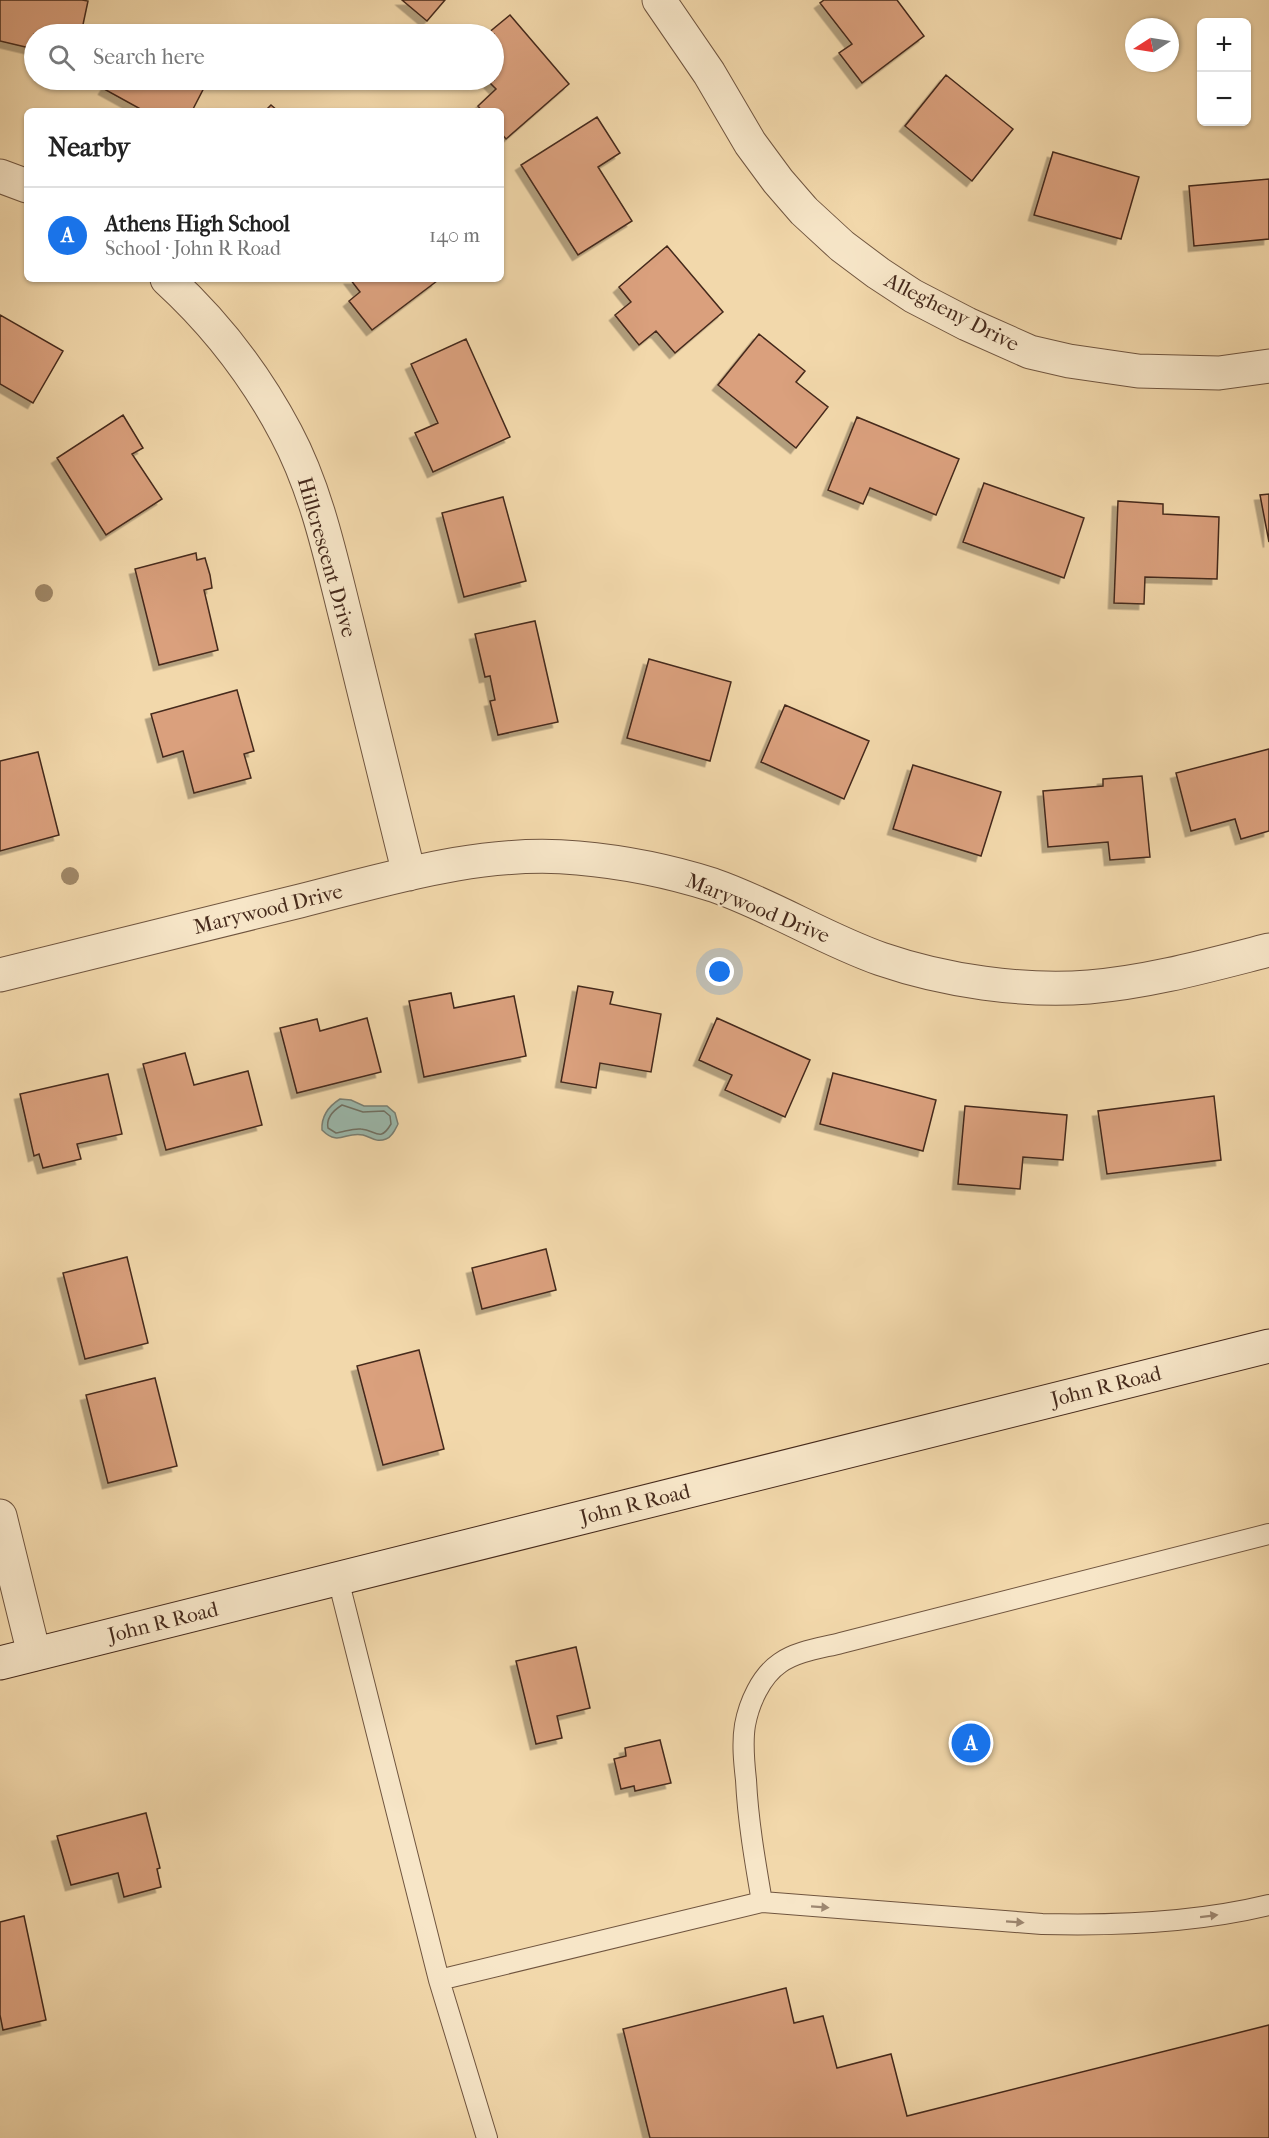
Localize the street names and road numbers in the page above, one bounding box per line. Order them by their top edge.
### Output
street label: Allegheny Drive [880,267,1023,356]
street label: Hillcrescent Drive [293,474,361,640]
street label: Marywood Drive [683,868,833,948]
street label: Marywood Drive [191,879,345,939]
street label: John R Road [1046,1361,1164,1412]
street label: John R Road [575,1479,693,1530]
street label: John R Road [103,1597,221,1648]

